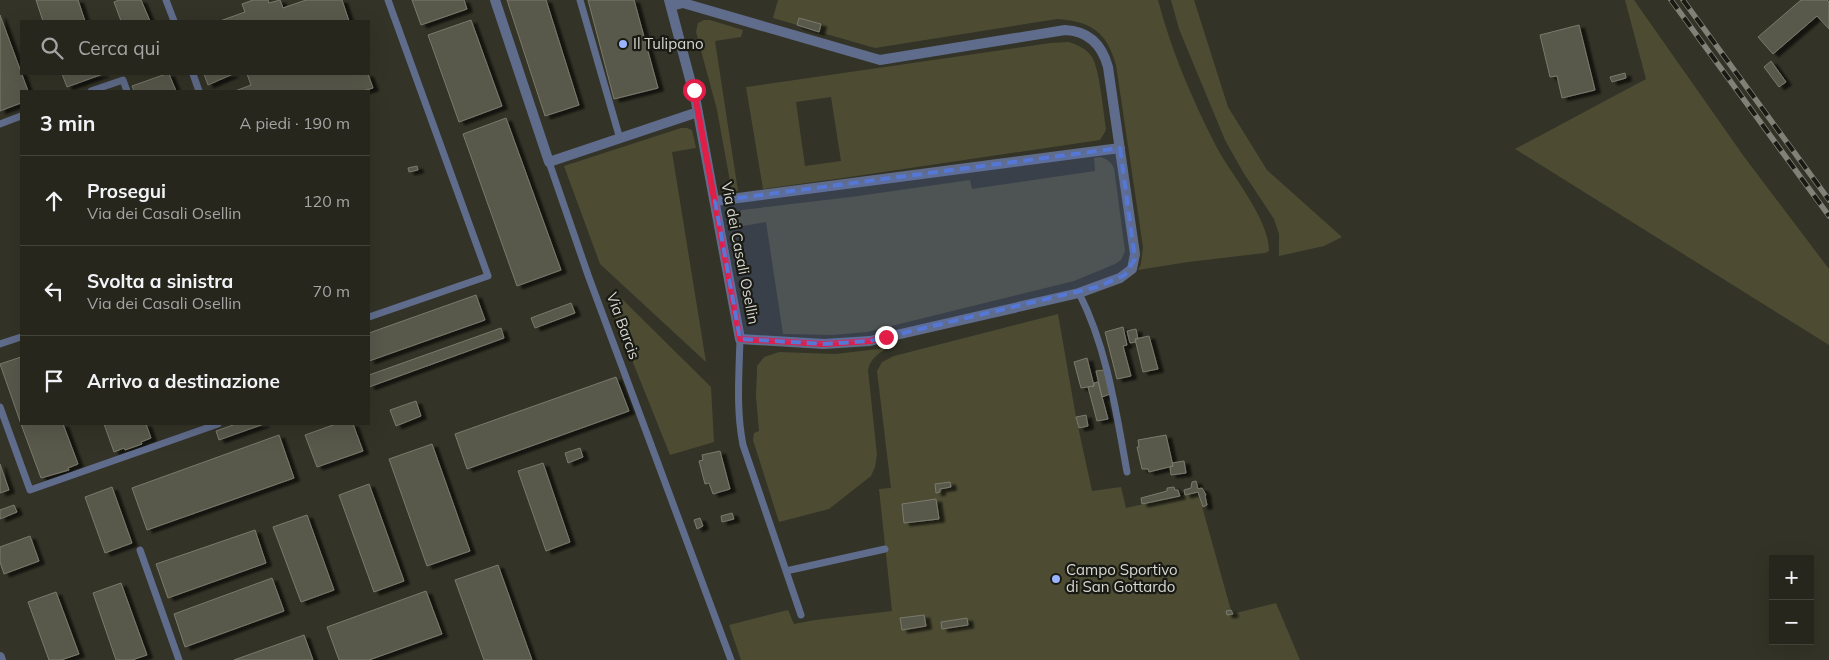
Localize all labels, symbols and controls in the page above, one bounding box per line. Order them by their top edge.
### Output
search box [20,20,370,75]
icon: search [38,34,66,62]
place label: Il Tulipano [633,34,704,53]
text: Cerca qui [78,36,160,60]
marker: Il Tulipano [617,38,629,50]
route start [683,79,706,102]
text: 3 min [40,110,95,136]
text: A piedi · 190 m [239,113,350,133]
text: Prosegui [87,179,166,203]
street label: Via dei Casali Osellin [717,180,764,326]
icon: ahead [40,187,68,215]
text: 120 m [303,191,350,211]
text: Via dei Casali Osellin [87,203,241,223]
text: Svolta a sinistra [87,269,233,293]
icon: left [40,277,68,305]
text: 70 m [313,281,350,301]
street label: Via Barcis [603,290,644,362]
text: Via dei Casali Osellin [87,293,241,313]
route end [875,326,898,349]
icon: arrive [40,367,68,395]
text: Arrivo a destinazione [87,369,280,393]
map controls [1769,555,1814,645]
button: + [1769,555,1814,600]
place label: Campo Sportivo di San Gottardo [1066,560,1178,596]
marker: Campo Sportivo di San Gottardo [1050,573,1062,585]
button: − [1769,600,1814,645]

